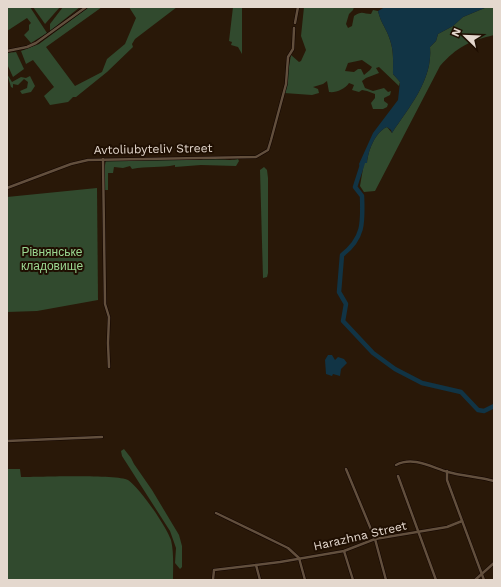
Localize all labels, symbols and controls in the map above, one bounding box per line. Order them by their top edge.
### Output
north arrow [445,16,485,56]
text: N [449,26,464,39]
street label: Avtoliubyteliv Street [94,141,212,157]
park label: Рівнянське кладовище [21,245,83,273]
street label: Harazhna Street [312,518,408,554]

